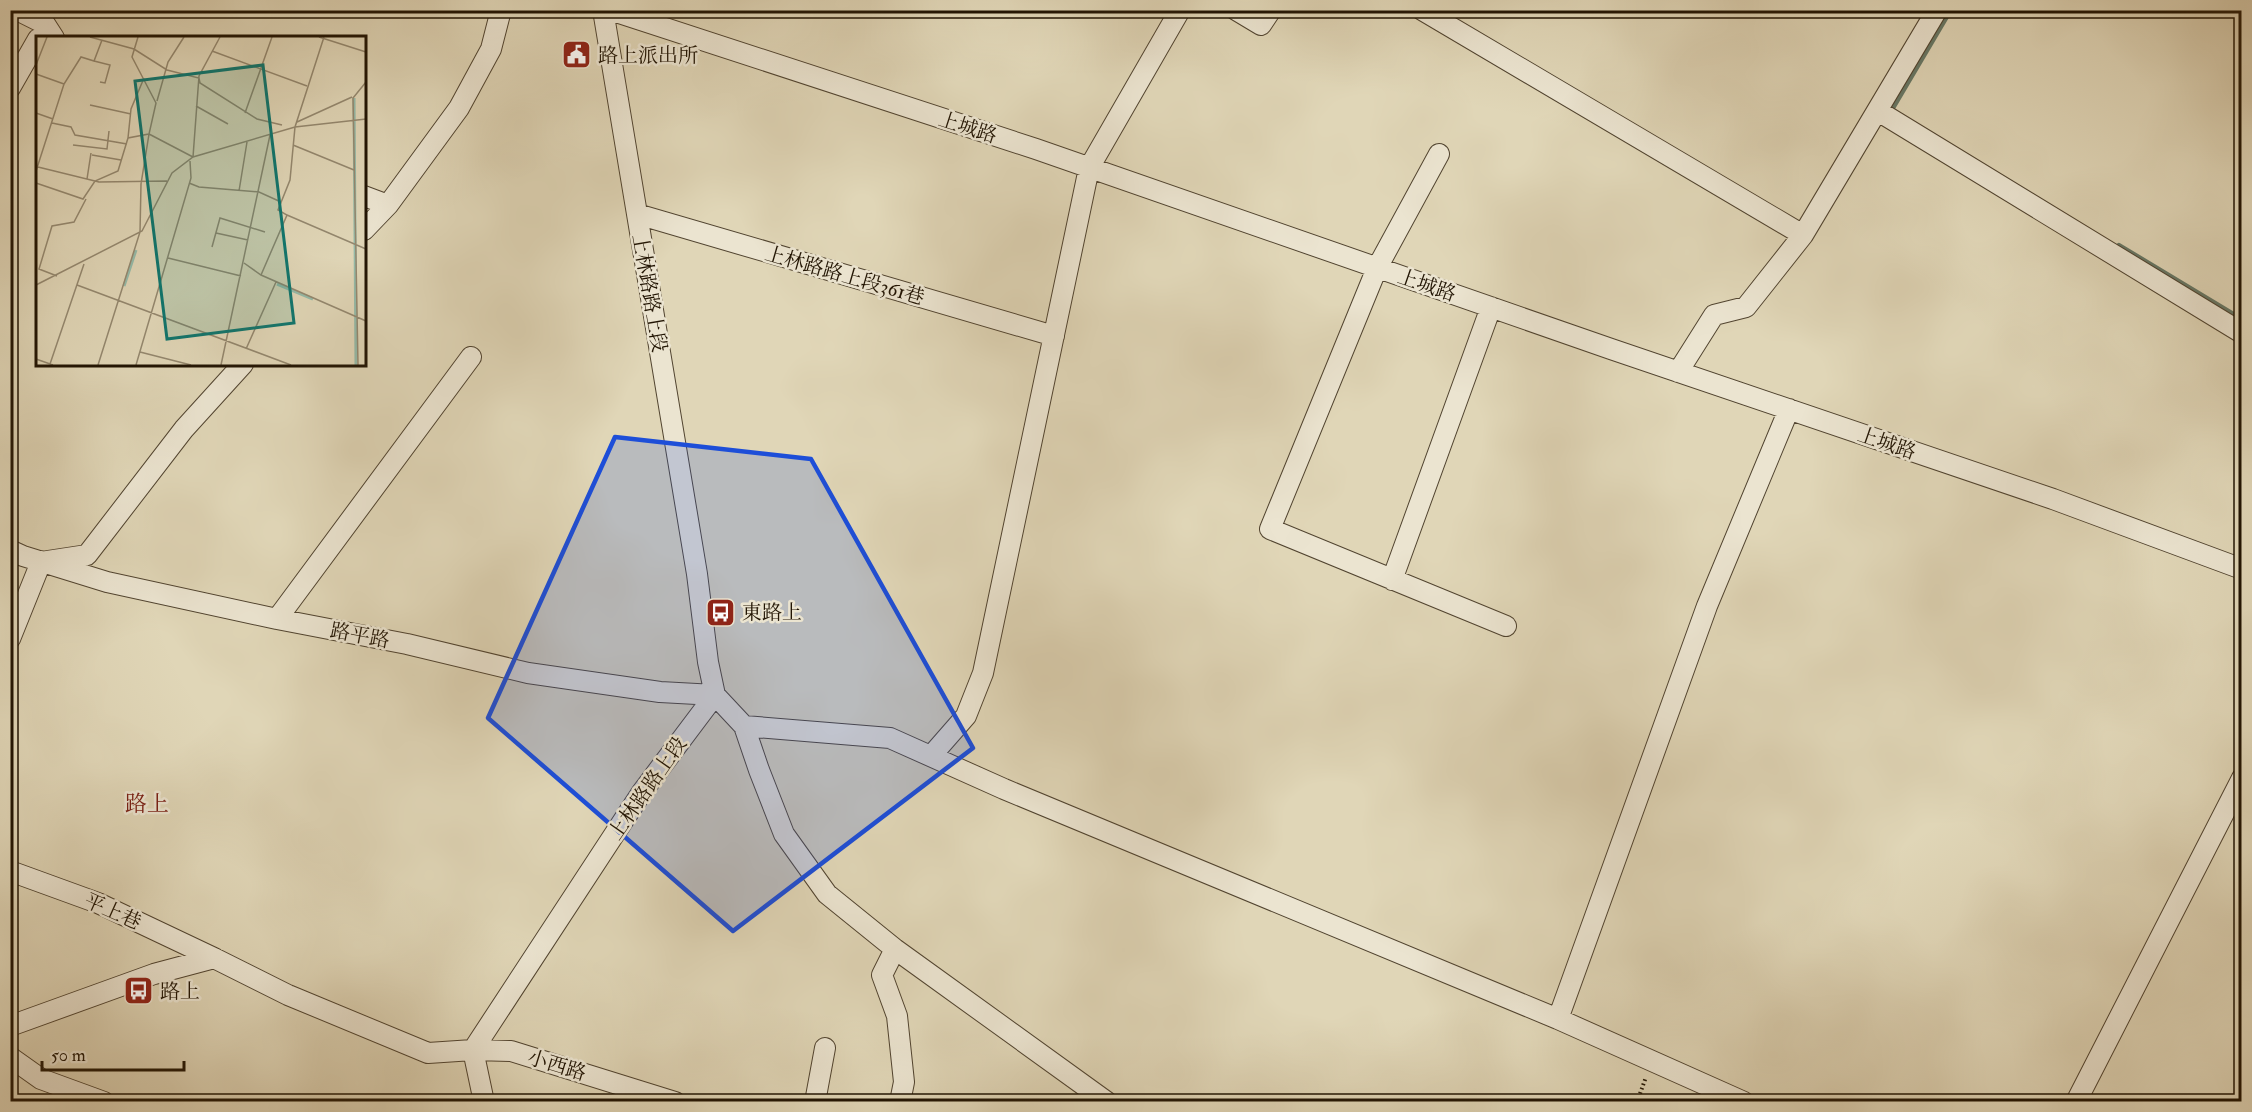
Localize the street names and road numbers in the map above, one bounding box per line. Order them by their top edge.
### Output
street label: 上城路 [935,106,1000,149]
street label: 上林路路上段 [627,232,672,354]
street label: 上林路路上段361巷 [762,241,928,310]
street label: 上城路 [1394,264,1459,307]
street label: 上城路 [1854,422,1919,465]
street label: 路平路 [328,617,392,653]
street label: 上林路路上段 [603,732,692,845]
street label: 平上巷 [80,888,145,935]
street label: 小西路 [525,1045,589,1086]

